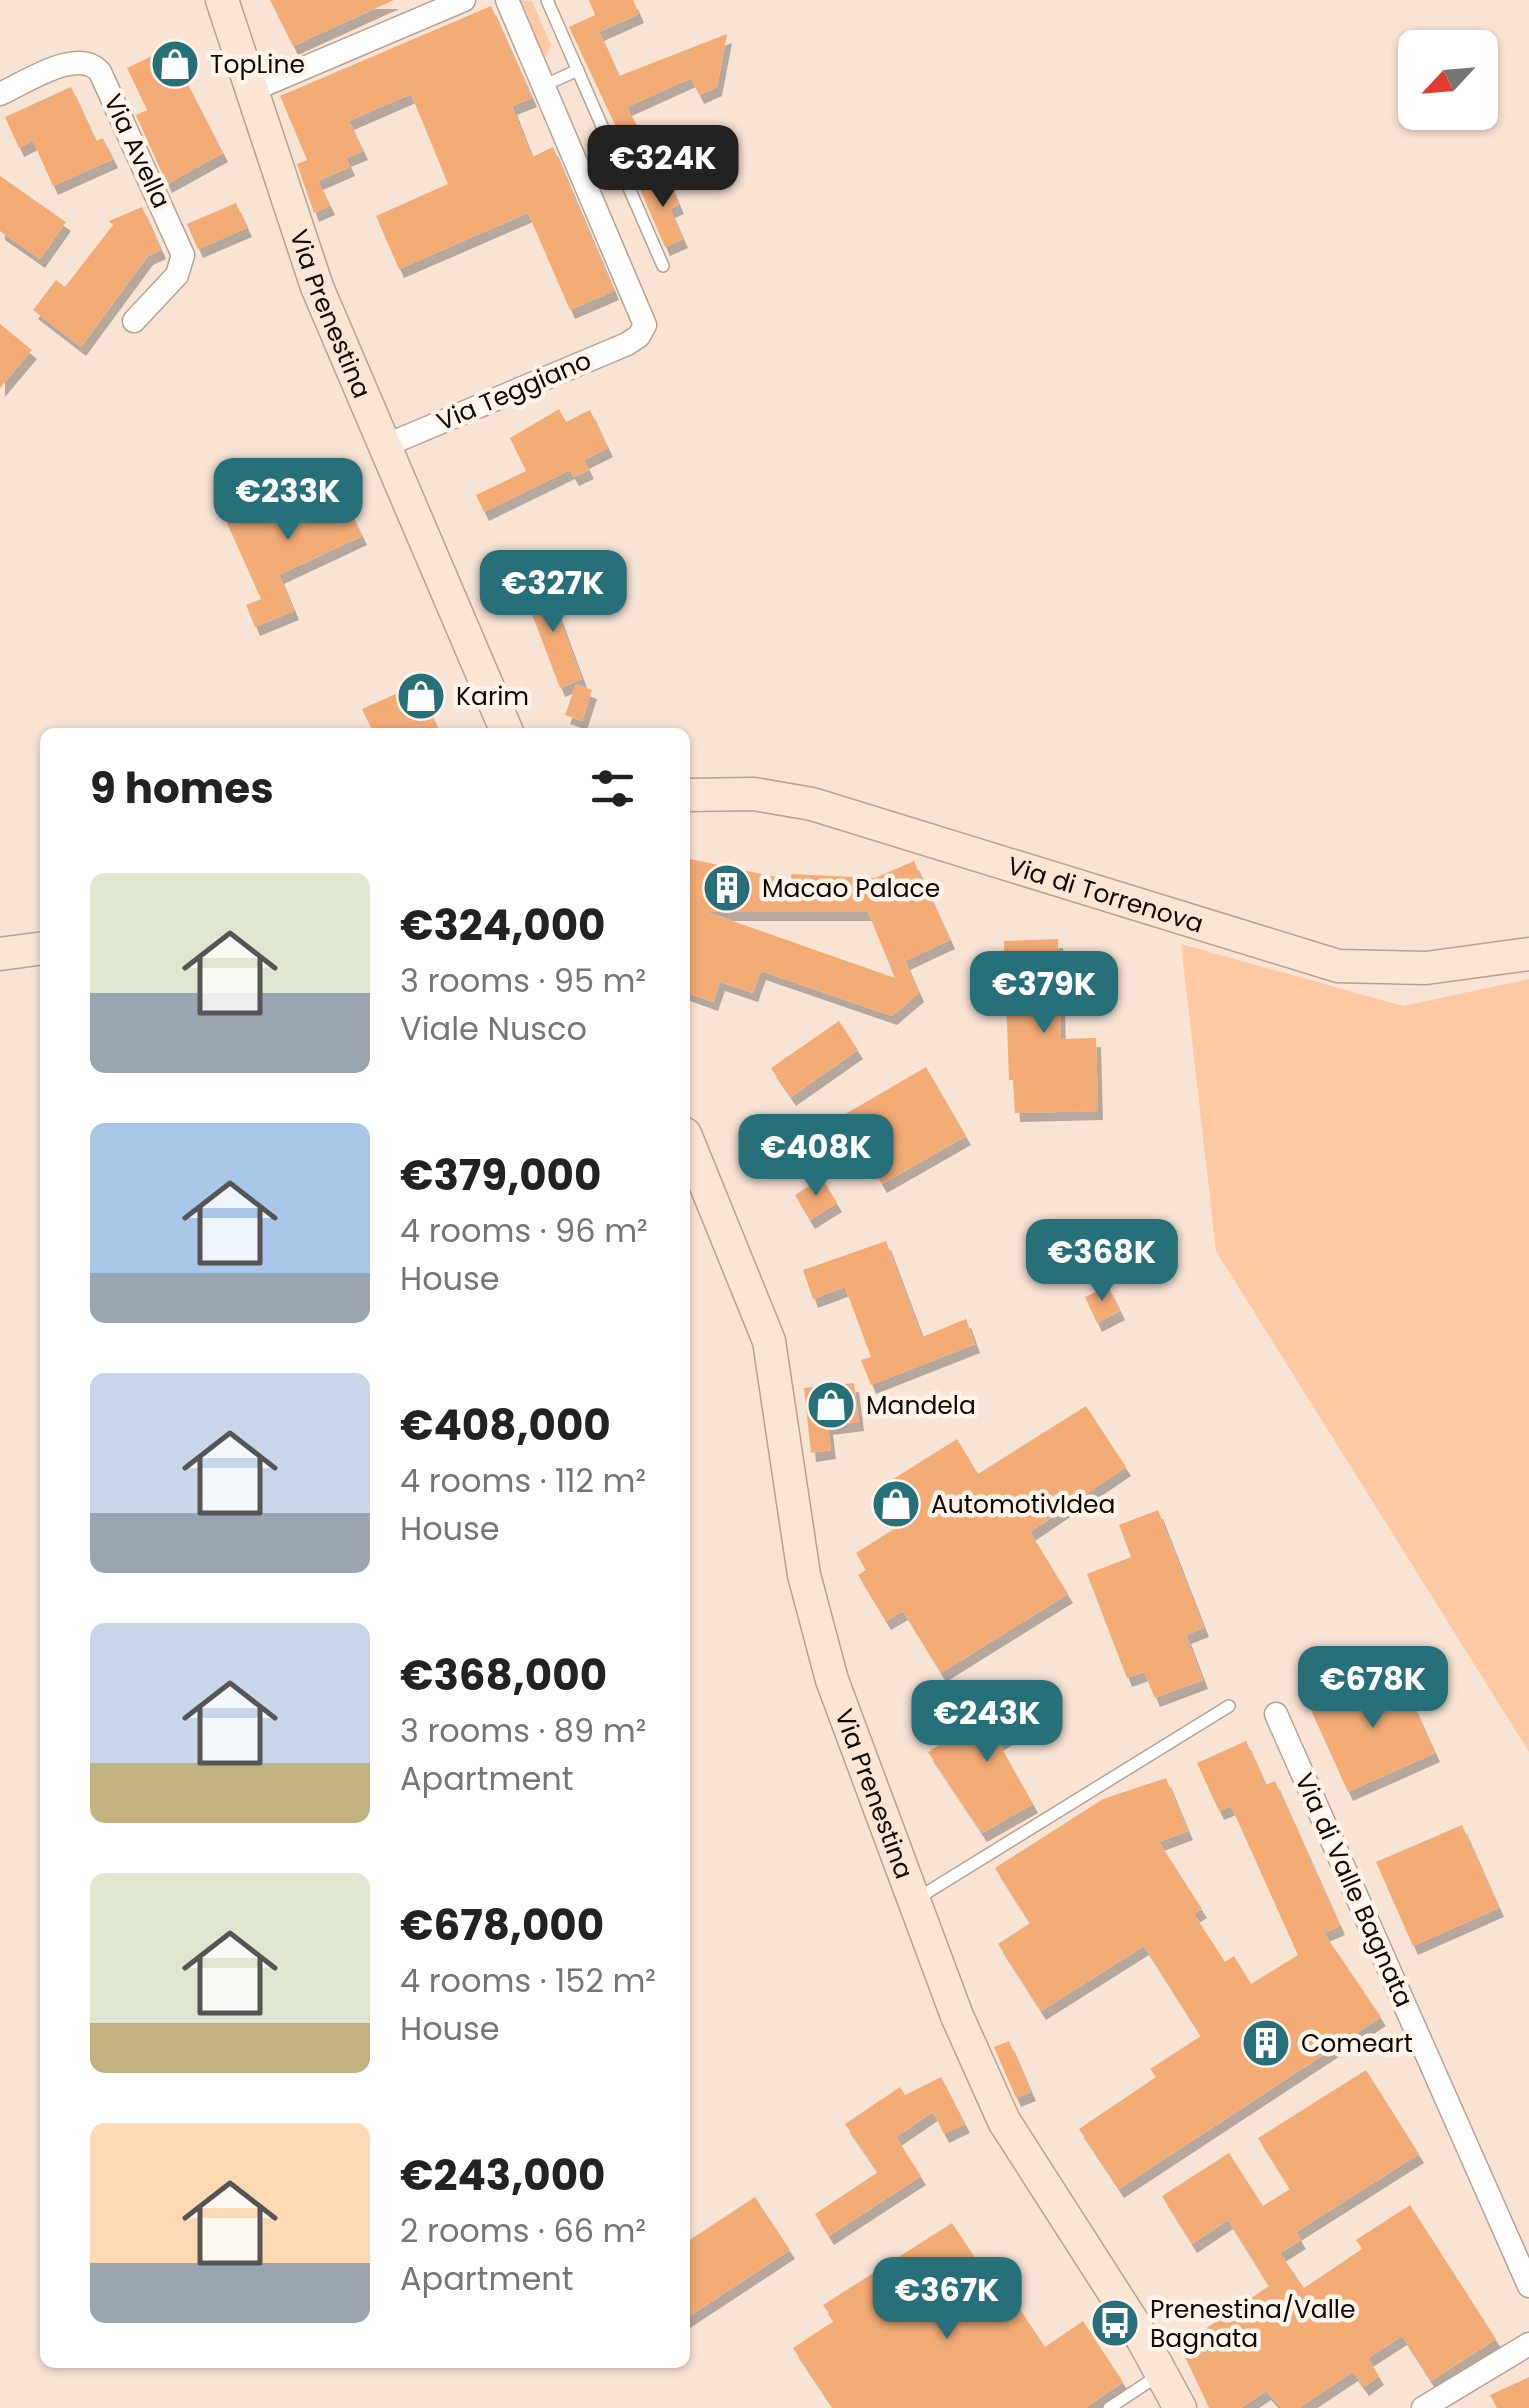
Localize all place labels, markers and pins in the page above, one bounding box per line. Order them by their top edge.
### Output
shop icon: TopLine [149,38,201,90]
place label: TopLine [210,47,305,82]
pin: €324K [593,125,733,210]
pin: €233K [218,458,358,543]
pin: €327K [483,550,623,635]
shop icon: Karim [395,670,447,722]
place label: Karim [456,679,529,714]
building icon: Macao Palace [701,862,753,914]
place label: Macao Palace [762,871,940,906]
pin: €379K [974,951,1114,1036]
pin: €408K [746,1114,886,1199]
pin: €368K [1032,1219,1172,1304]
shop icon: Mandela [805,1379,857,1431]
place label: Mandela [866,1388,976,1423]
shop icon: AutomotivIdea [870,1478,922,1530]
place label: AutomotivIdea [931,1487,1115,1522]
pin: €678K [1303,1646,1443,1731]
pin: €243K [917,1680,1057,1765]
building icon: Comeart [1240,2017,1292,2069]
place label: Comeart [1301,2026,1413,2061]
pin: €367K [877,2257,1017,2342]
place label: Prenestina/Valle Bagnata [1150,2292,1356,2356]
bus stop icon: Prenestina/Valle Bagnata [1089,2297,1141,2349]

